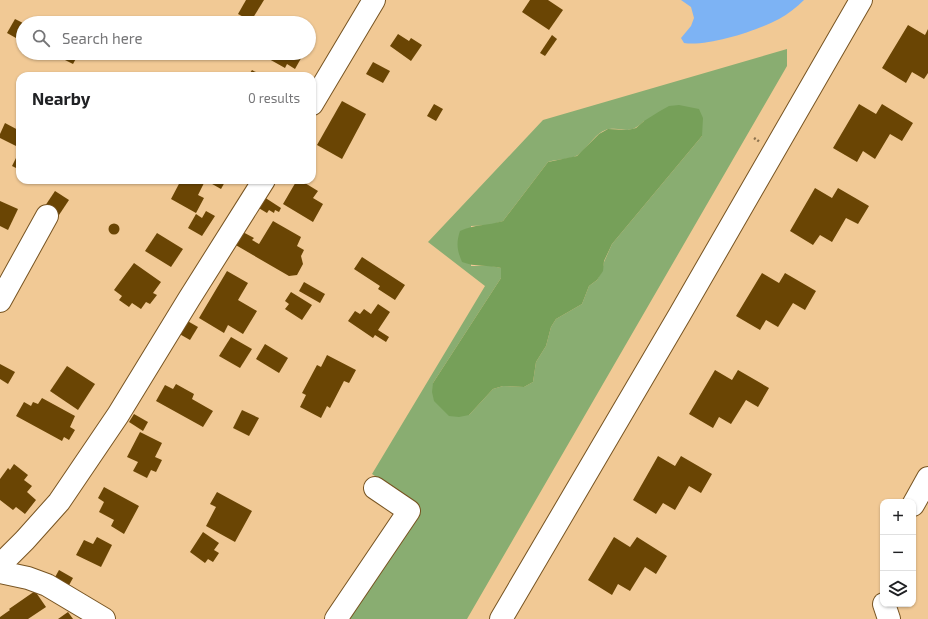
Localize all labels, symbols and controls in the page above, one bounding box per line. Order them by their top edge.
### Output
search box [16,16,316,60]
icon: search [30,27,52,49]
text: Search here [62,29,143,47]
text: Nearby [32,88,90,108]
text: 0 results [248,90,300,106]
map controls [880,499,916,607]
button: + [880,499,916,535]
button: − [880,535,916,571]
button: layers [880,571,916,607]

